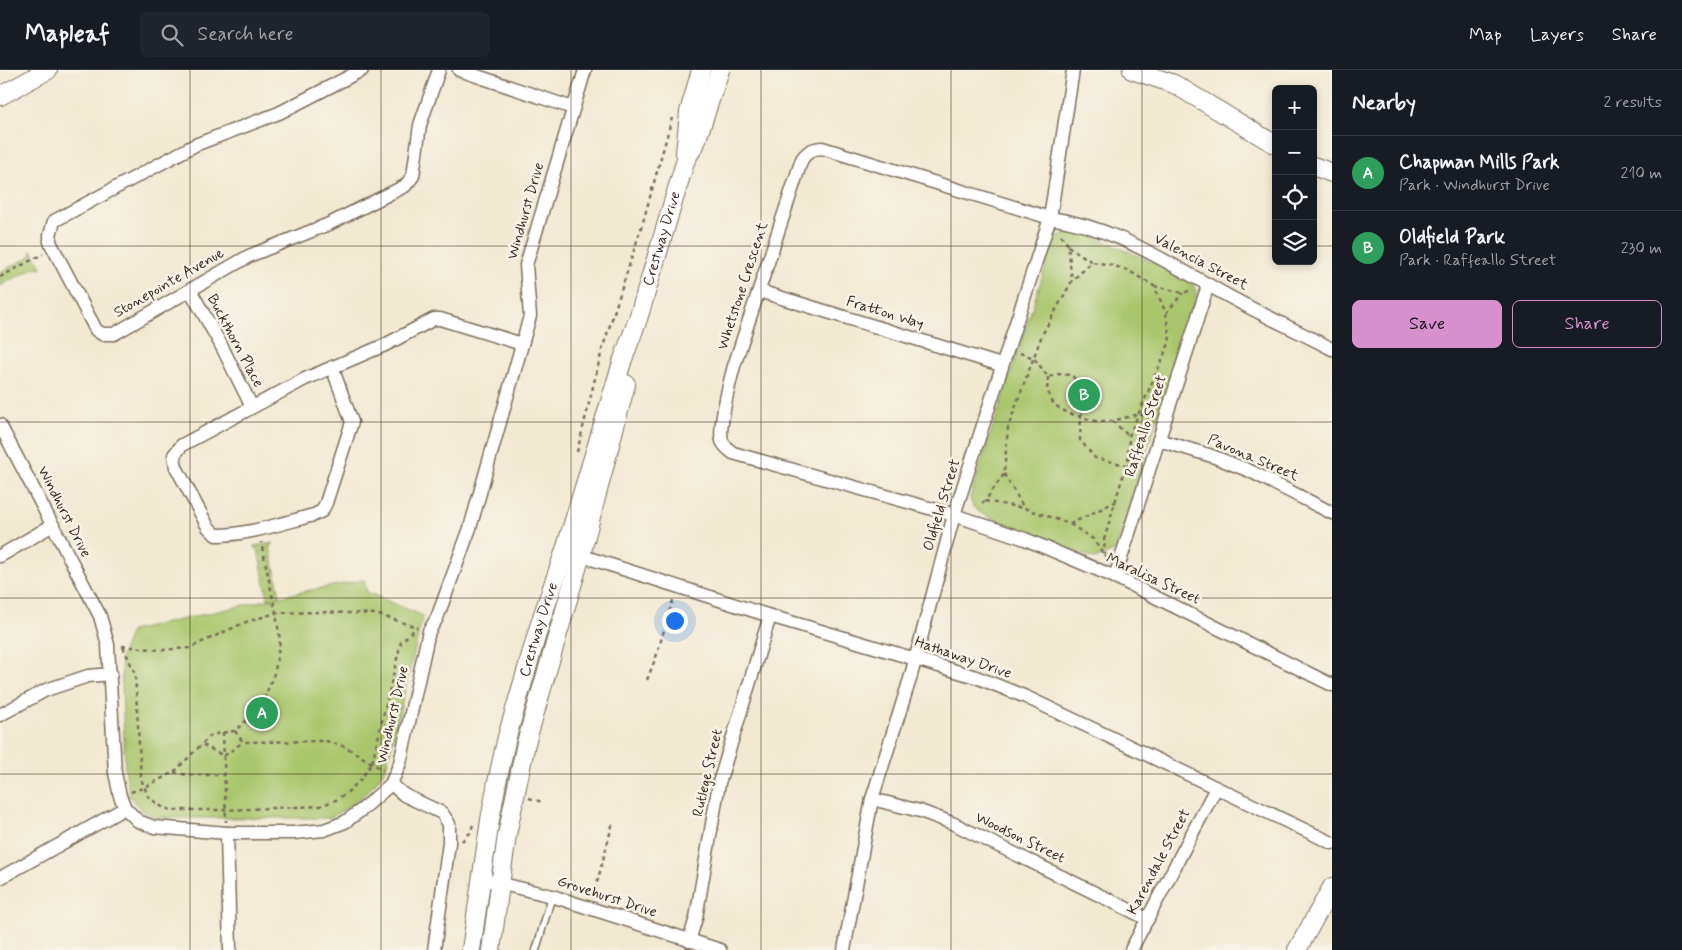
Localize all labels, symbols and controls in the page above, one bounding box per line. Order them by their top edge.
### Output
search box [140,12,490,57]
text: Mapleaf [25,19,110,50]
icon: search [158,21,186,49]
text: Search here [198,22,293,47]
text: Map [1469,23,1502,47]
text: Layers [1530,23,1584,47]
text: Share [1612,23,1657,47]
map controls [1272,85,1317,265]
button: + [1272,85,1317,130]
text: Nearby [1352,89,1416,117]
text: 2 results [1604,92,1662,113]
button: − [1272,130,1317,175]
text: Chapman Mills Park [1399,150,1559,175]
street label: Windhurst Drive [503,160,549,262]
text: A [1363,163,1373,184]
text: 210 m [1621,163,1662,184]
button: locate [1272,175,1317,220]
text: Park · Windhurst Drive [1399,175,1550,196]
street label: Crestway Drive [638,189,686,289]
street label: Whetstone Crescent [713,219,773,352]
button: layers [1272,220,1317,265]
text: Oldfield Park [1399,225,1505,250]
street label: Valencia Street [1150,229,1252,295]
text: B [1363,238,1373,259]
text: 230 m [1621,238,1662,259]
street label: Stonepointe Avenue [110,243,228,323]
text: Park · Raffeallo Street [1399,250,1556,271]
street label: Buckthorn Place [202,291,268,391]
street label: Fratton Way [844,292,926,334]
button: Save [1352,300,1502,348]
button: Share [1512,300,1662,348]
street label: Raffeallo Street [1120,372,1172,480]
pin: B [1068,376,1100,414]
street label: Pavona Street [1204,430,1302,486]
street label: Oldfield Street [919,457,965,553]
street label: Windhurst Drive [32,463,96,561]
street label: Maralisa Street [1103,548,1204,610]
street label: Crestway Drive [515,580,563,679]
your location [662,608,688,634]
street label: Hathaway Drive [912,632,1014,684]
street label: Windhurst Drive [372,664,414,766]
pin: A [246,694,278,732]
street label: Rutlege Street [688,727,728,819]
street label: Karendale Street [1123,805,1195,919]
street label: Woodson Street [972,808,1068,868]
street label: Grovehurst Drive [555,871,660,923]

